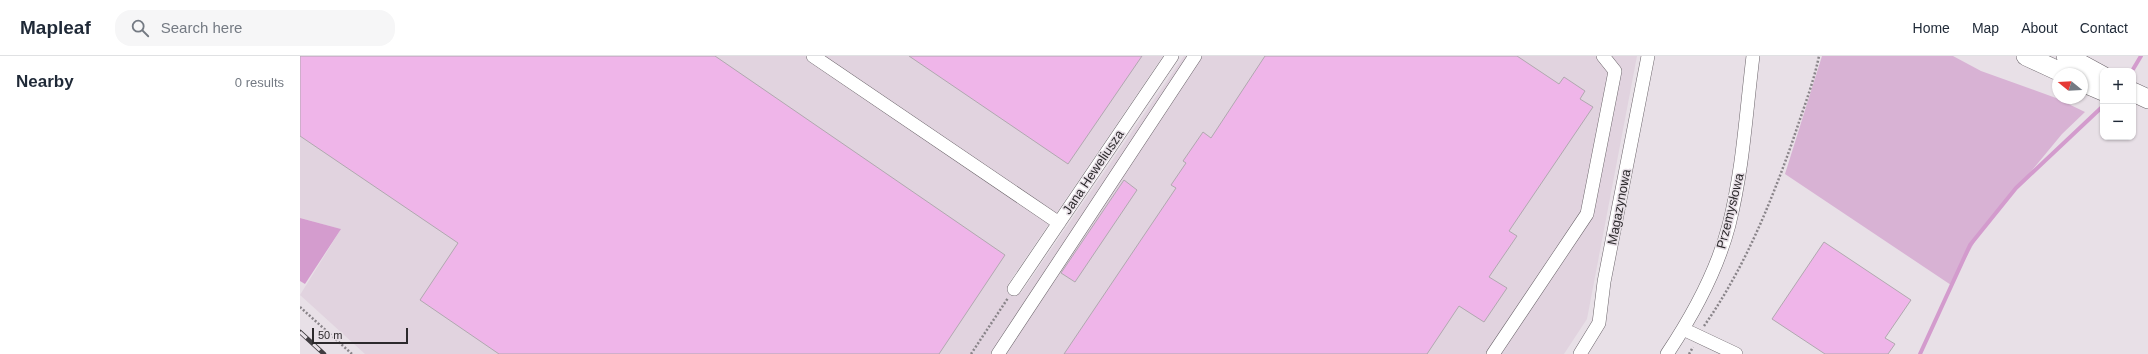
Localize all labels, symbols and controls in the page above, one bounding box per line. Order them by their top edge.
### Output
search box [115,10,395,46]
text: Mapleaf [20,17,91,38]
icon: search [129,17,151,39]
text: Search here [161,19,242,36]
text: Home [1913,20,1950,36]
text: Map [1972,20,1999,36]
text: About [2021,20,2058,36]
text: Contact [2080,20,2128,36]
north arrow [2052,68,2088,104]
map controls [2100,68,2136,140]
button: + [2100,68,2136,104]
text: Nearby [16,72,74,91]
text: 0 results [235,75,284,90]
button: − [2100,104,2136,140]
street label: Jana Heweliusza [1059,126,1127,217]
street label: Magazynowa [1604,167,1634,246]
street label: Przemysłowa [1713,171,1747,250]
scale bar [312,326,408,345]
text: 50 m [318,329,342,341]

